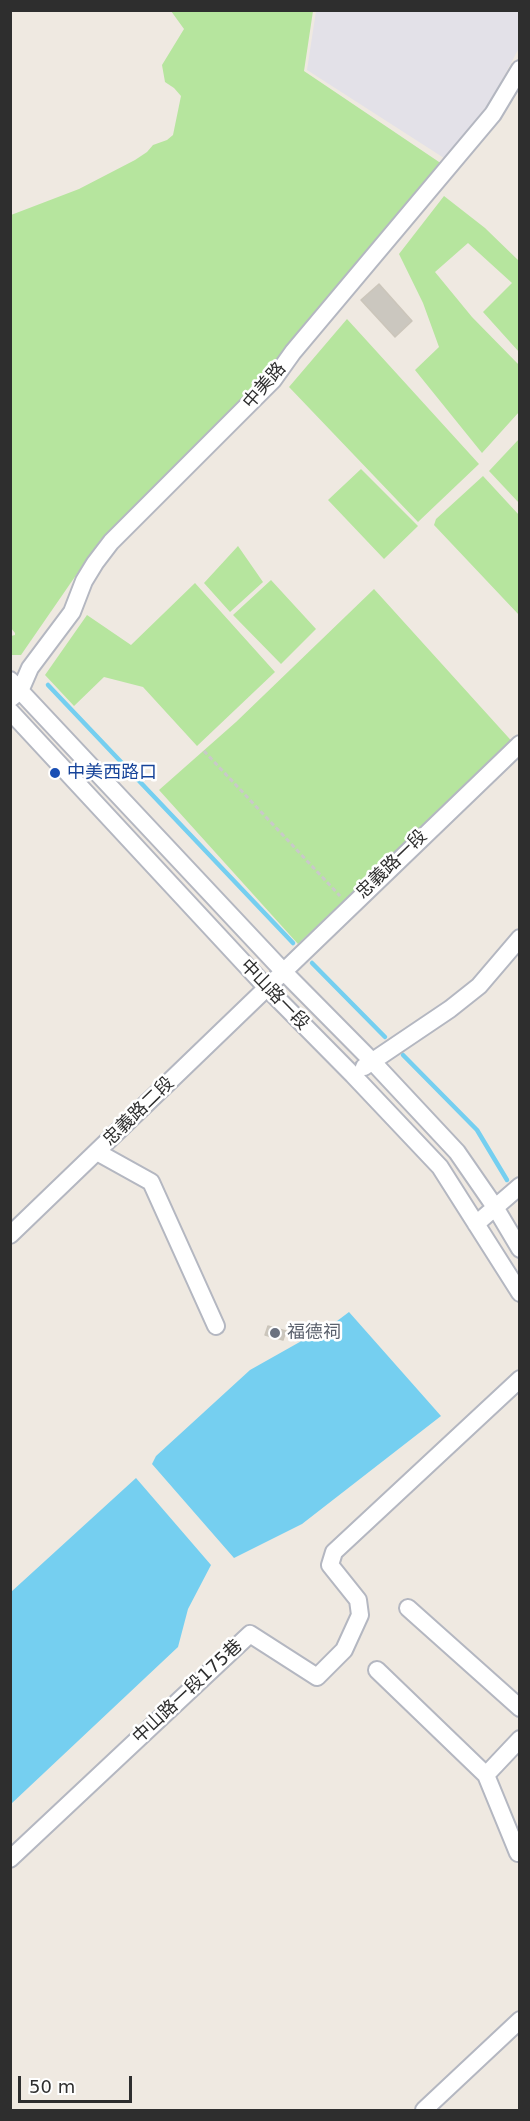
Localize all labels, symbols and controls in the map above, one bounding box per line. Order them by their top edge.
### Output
street label: 中美路 [239,359,291,413]
place label: 中美西路口 [67,762,157,784]
marker: 中美西路口 [48,766,62,780]
street label: 忠義路一段 [352,826,432,904]
street label: 中山路一段 [235,955,313,1035]
street label: 忠義路二段 [99,1073,179,1151]
place label: 福德祠 [287,1322,341,1344]
marker: 福德祠 [268,1326,282,1340]
street label: 中山路一段175巷 [129,1636,247,1748]
scale bar [21,2064,135,2102]
text: 50 m [29,2076,75,2097]

